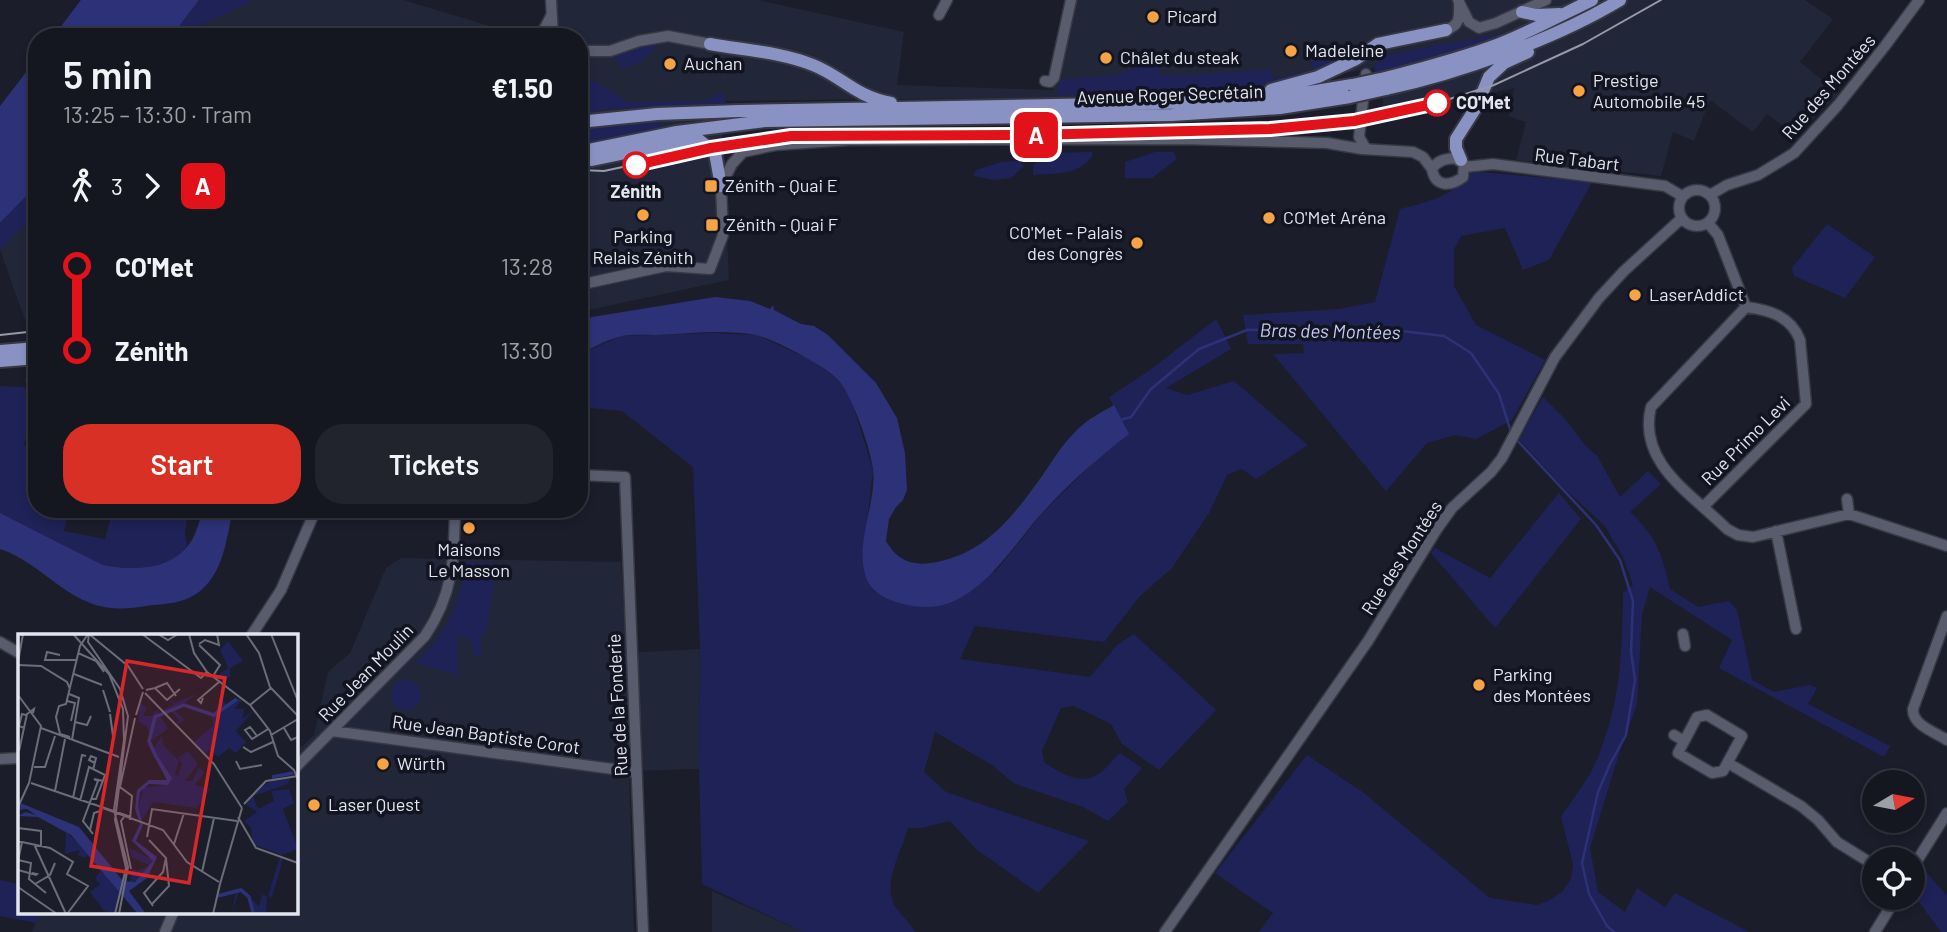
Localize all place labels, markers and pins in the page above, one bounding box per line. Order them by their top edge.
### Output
place label: Picard [1167,5,1217,27]
marker: Picard [1145,9,1161,25]
place label: Madeleine [1305,39,1384,61]
marker: Madeleine [1283,43,1299,59]
place label: Châlet du steak [1120,46,1239,68]
marker: Châlet du steak [1098,50,1114,66]
place label: Auchan [684,52,743,74]
marker: Auchan [662,56,678,72]
place label: Prestige Automobile 45 [1593,69,1705,112]
marker: Prestige Automobile 45 [1571,83,1587,99]
marker: CO'Met [1424,90,1450,116]
place label: CO'Met [1456,91,1511,113]
marker: Zénith [623,152,649,178]
place label: Zénith - Quai E [725,174,838,196]
marker: Zénith - Quai E [703,178,719,194]
place label: Zénith [611,180,661,202]
place label: CO'Met Aréna [1283,206,1386,228]
marker: Parking Relais Zénith [635,207,651,223]
marker: CO'Met Aréna [1261,210,1277,226]
place label: Zénith - Quai F [726,213,838,235]
marker: Zénith - Quai F [704,217,720,233]
place label: CO'Met - Palais des Congrès [1009,221,1123,264]
place label: Parking Relais Zénith [593,225,693,268]
marker: CO'Met - Palais des Congrès [1129,235,1145,251]
place label: LaserAddict [1649,283,1744,305]
marker: LaserAddict [1627,287,1643,303]
marker: Maisons Le Masson [461,520,477,536]
place label: Maisons Le Masson [428,538,510,581]
place label: Parking des Montées [1493,663,1591,706]
marker: Parking des Montées [1471,677,1487,693]
place label: Würth [397,752,445,774]
marker: Würth [375,756,391,772]
place label: Laser Quest [328,793,420,815]
marker: Laser Quest [306,797,322,813]

